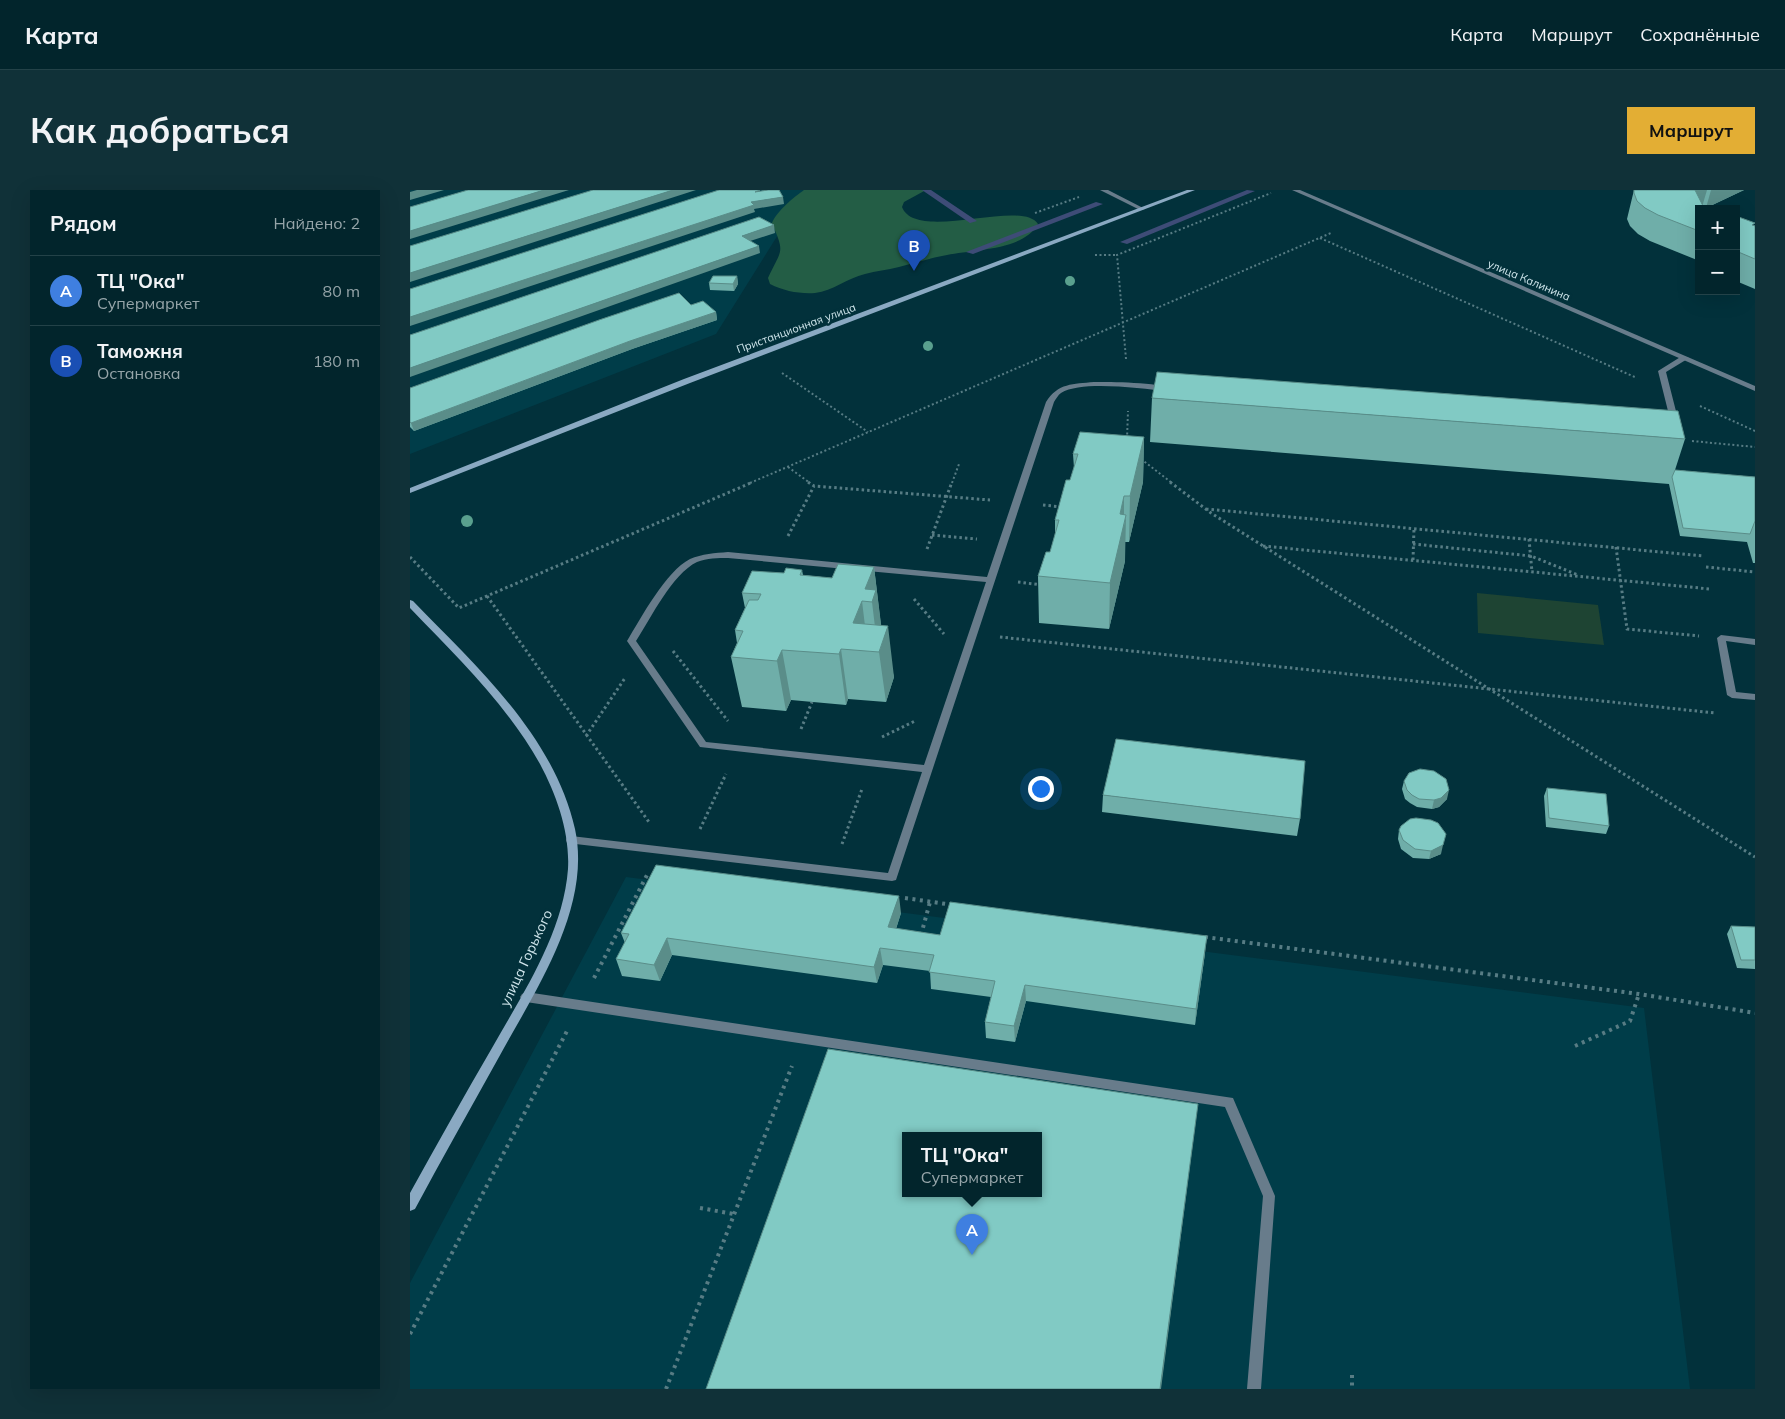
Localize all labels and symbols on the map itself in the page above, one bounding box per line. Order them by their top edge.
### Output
pin: B [898,230,930,271]
street label: улица Калинина [1486,256,1572,304]
street label: Пристанционная улица [734,300,858,356]
your location [1028,776,1054,802]
street label: улица Горького [496,907,556,1009]
pin: A [956,1214,988,1255]

